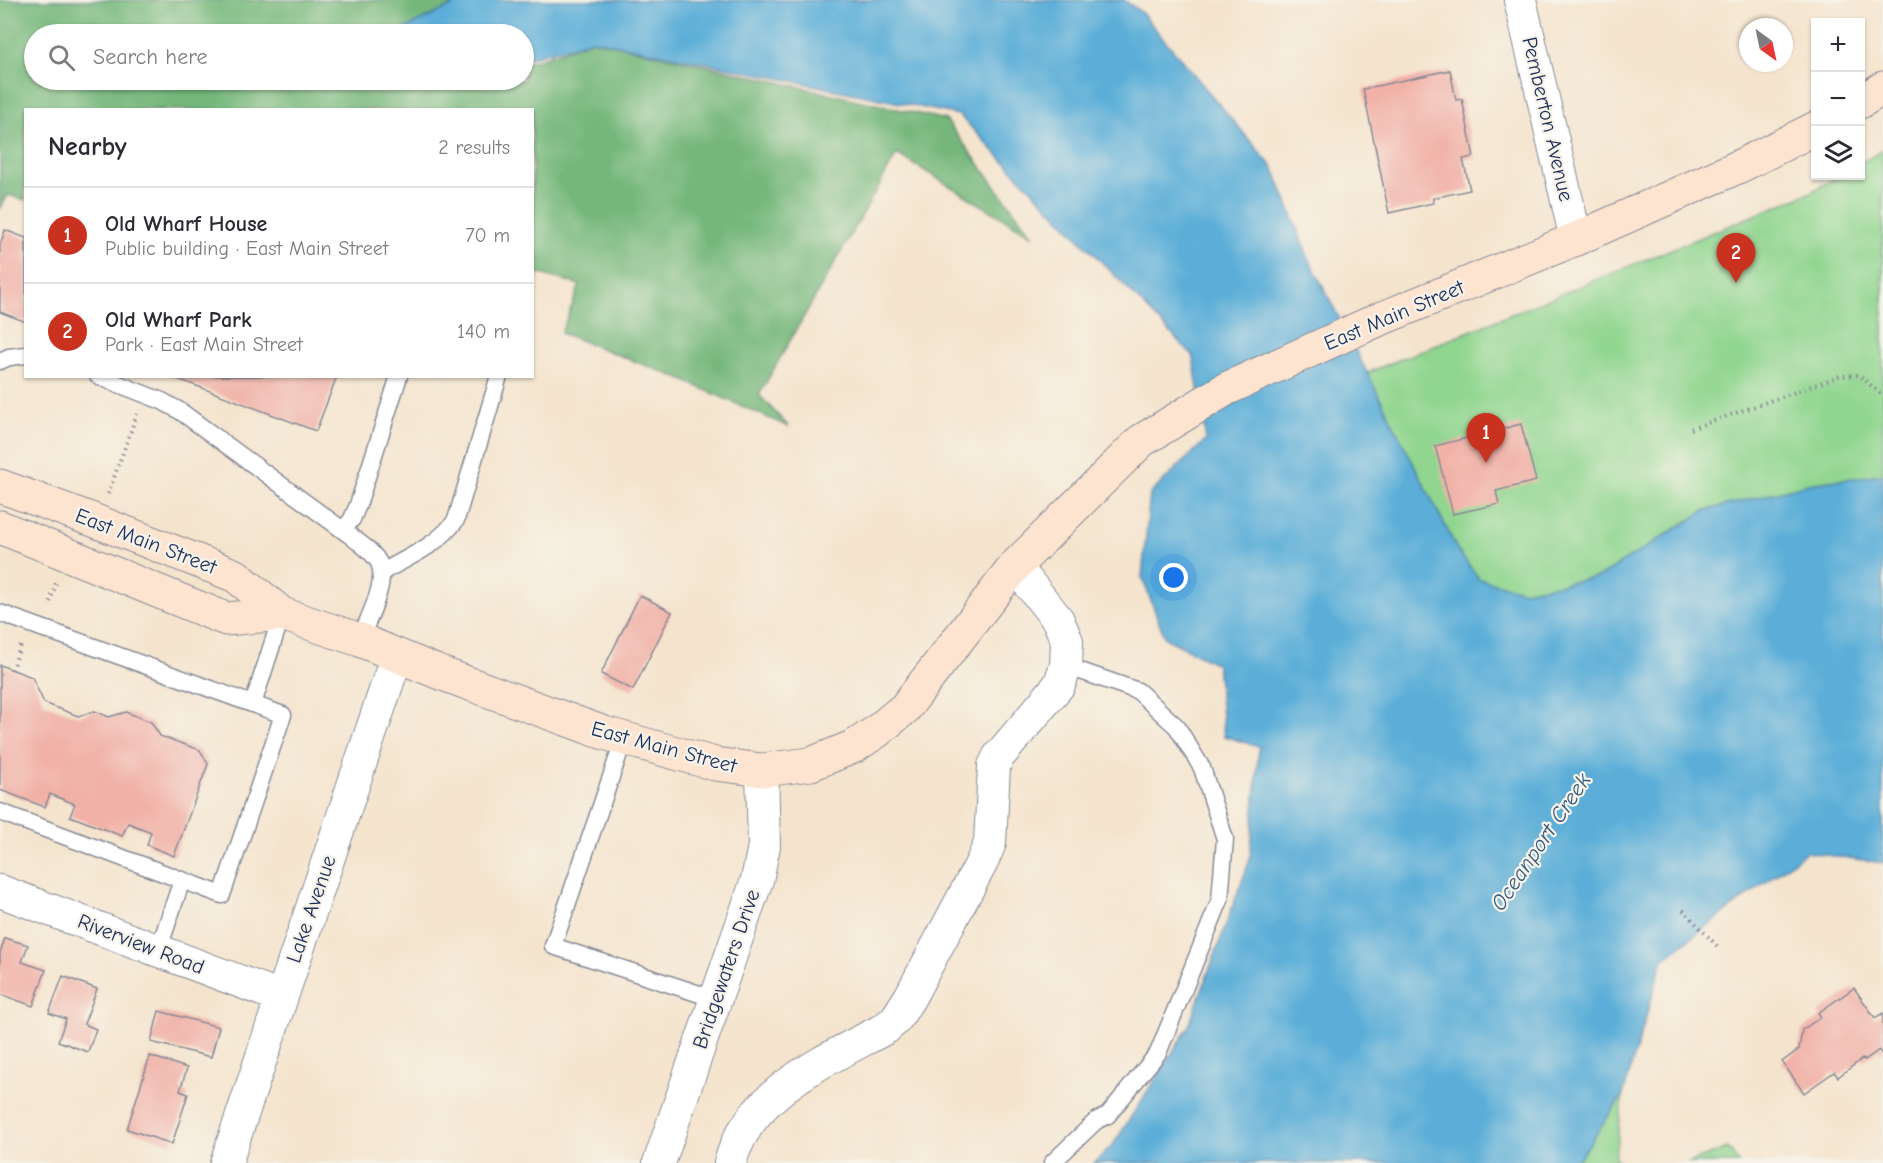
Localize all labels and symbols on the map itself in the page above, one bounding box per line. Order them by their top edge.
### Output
north arrow [1739,18,1793,72]
street label: Pemberton Avenue [1517,34,1579,204]
pin: 2 [1716,234,1756,283]
street label: East Main Street [1320,274,1468,355]
pin: 1 [1466,414,1506,463]
street label: East Main Street [72,503,221,579]
your location [1159,563,1188,592]
street label: East Main Street [589,716,740,778]
water label: Oceanport Creek [1485,768,1597,916]
street label: Lake Avenue [281,852,341,966]
street label: Bridgewaters Drive [687,886,765,1052]
street label: Riverview Road [74,909,208,979]

